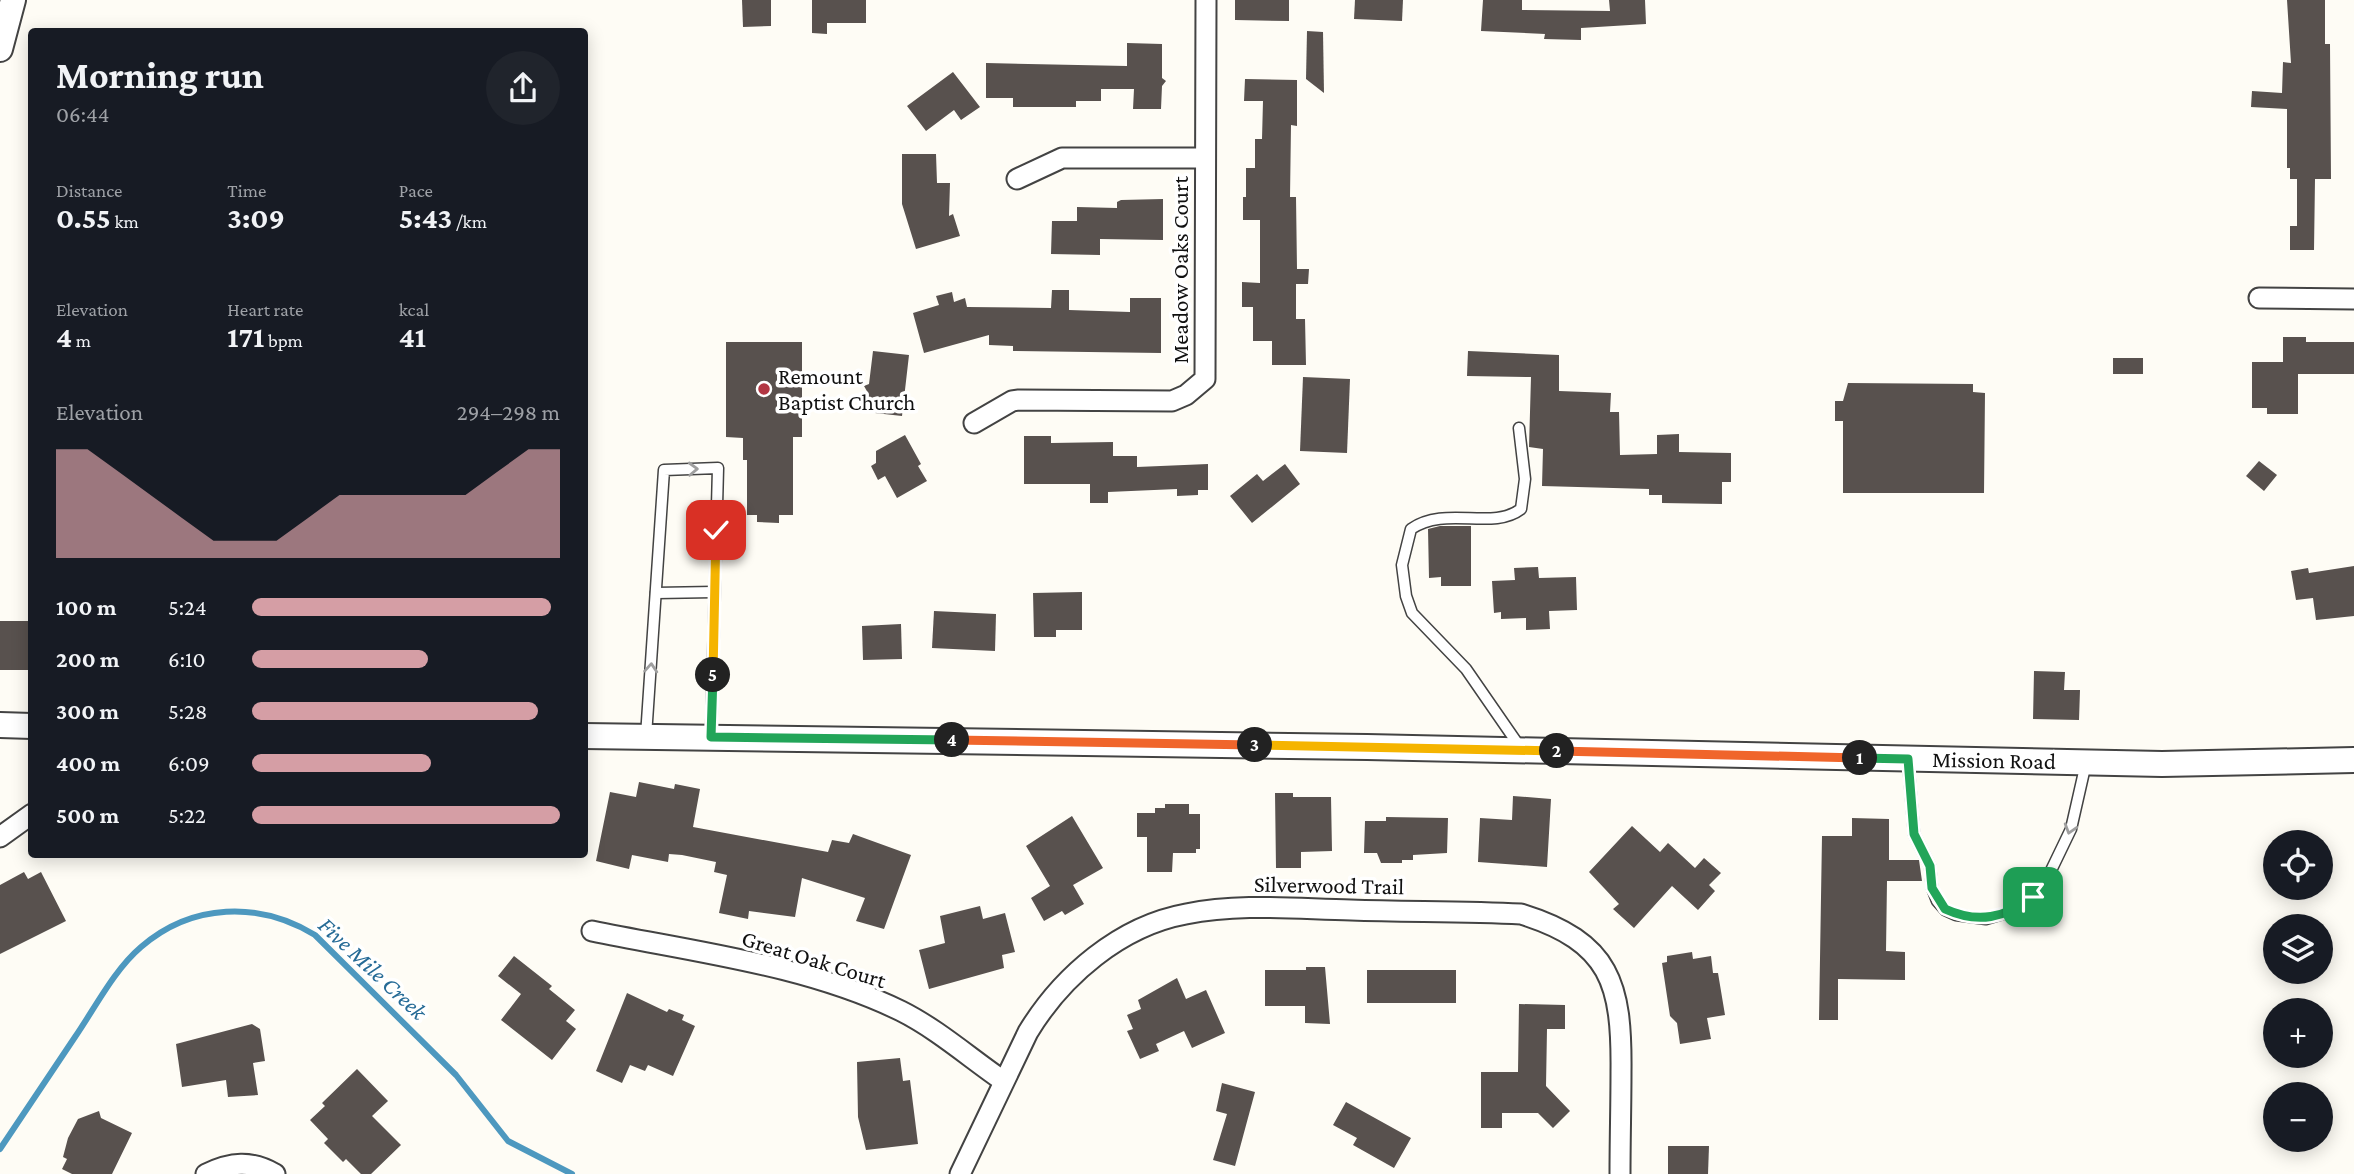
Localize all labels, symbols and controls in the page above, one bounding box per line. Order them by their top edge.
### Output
button: share [486,51,560,125]
text: Morning run [56,54,264,96]
text: 06:44 [56,101,109,127]
street label: Meadow Oaks Court [1167,176,1193,364]
text: Distance [56,180,122,201]
text: Time [227,180,266,201]
text: Pace [399,180,433,201]
text: 0.55 [56,201,111,234]
text: 3:09 [227,201,285,234]
text: 5:43 [399,201,452,234]
text: km [111,211,139,232]
text: /km [452,211,487,232]
text: Elevation [56,299,128,320]
text: Heart rate [227,299,303,320]
text: kcal [399,299,429,320]
text: 4 [56,320,72,353]
text: 171 [227,320,264,353]
text: 41 [399,320,426,353]
text: m [72,330,91,351]
text: bpm [264,330,303,351]
place label: Remount Baptist Church [778,363,915,415]
marker: Remount Baptist Church [756,381,772,397]
text: Elevation [56,399,143,425]
text: 294–298 m [457,399,560,425]
one-way arrow [688,462,699,477]
pin [686,500,746,560]
icon: check [697,511,735,549]
text: 100 m [56,594,116,620]
text: 5:24 [168,594,207,620]
text: 200 m [56,646,120,672]
text: 6:10 [168,646,206,672]
pin: 5 [696,658,730,692]
one-way arrow [643,662,658,673]
text: 5 [708,664,717,685]
text: 300 m [56,698,119,724]
text: 5:28 [168,698,207,724]
pin: 4 [934,722,970,758]
pin: 3 [1238,728,1272,762]
text: 4 [946,729,957,750]
text: 3 [1250,734,1259,755]
pin: 2 [1540,734,1574,768]
text: 2 [1552,740,1561,761]
pin: 1 [1842,740,1878,776]
street label: Mission Road [1932,746,2056,774]
text: 1 [1856,747,1863,768]
text: 400 m [56,750,120,776]
text: 6:09 [168,750,210,776]
text: 500 m [56,802,119,828]
text: 5:22 [168,802,206,828]
one-way arrow [2064,823,2079,835]
map controls [2263,830,2333,1152]
button: locate [2263,830,2333,900]
pin [2003,867,2063,927]
street label: Silverwood Trail [1254,871,1404,899]
icon: arrive [2014,878,2052,916]
water label: Five Mile Creek [313,911,434,1026]
button: layers [2263,914,2333,984]
street label: Great Oak Court [739,925,889,993]
button: + [2263,998,2333,1068]
button: − [2263,1082,2333,1152]

